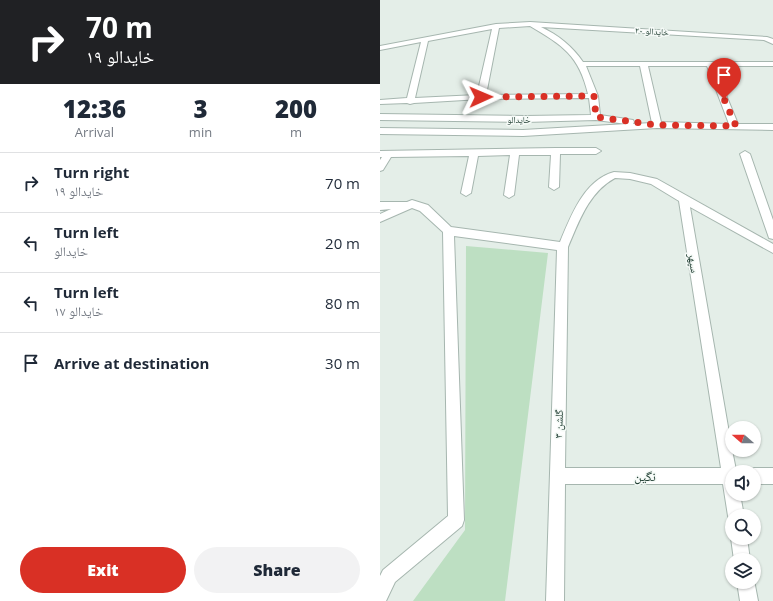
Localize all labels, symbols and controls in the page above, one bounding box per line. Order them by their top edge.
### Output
text: 70 m [86,8,153,46]
icon: right [20,16,72,68]
street label: خایدالو ۲۰ [635,23,670,39]
text: خایدالو ۱۹ [86,44,154,68]
pin [707,58,741,99]
icon: arrive [713,64,735,86]
position arrow [460,76,502,118]
text: 12:36 [63,92,126,125]
text: 3 [193,92,208,125]
text: 200 [275,92,317,125]
street label: خایدالو [507,113,531,126]
text: Arrival [75,123,114,141]
text: min [189,123,212,141]
text: m [290,123,302,141]
text: Turn right [54,162,129,182]
icon: right [20,172,42,194]
text: 70 m [325,173,360,193]
text: خایدالو ۱۹ [54,182,103,200]
text: Turn left [54,222,119,242]
icon: left [20,232,42,254]
text: 20 m [325,233,360,253]
text: خایدالو [54,242,88,260]
street label: سپهر [685,251,703,274]
text: Turn left [54,282,119,302]
icon: left [20,292,42,314]
text: 80 m [325,293,360,313]
text: خایدالو ۱۷ [54,302,103,320]
icon: arrive [20,352,42,374]
text: Arrive at destination [54,353,209,373]
text: 30 m [325,353,360,373]
street label: گلشن ۳ [550,409,566,439]
north arrow [725,421,761,457]
map controls [725,421,761,589]
button: sound [725,465,761,501]
street label: نگین [634,467,656,485]
button: search [725,509,761,545]
button: Exit [20,547,186,593]
button: Share [194,547,360,593]
button: layers [725,553,761,589]

